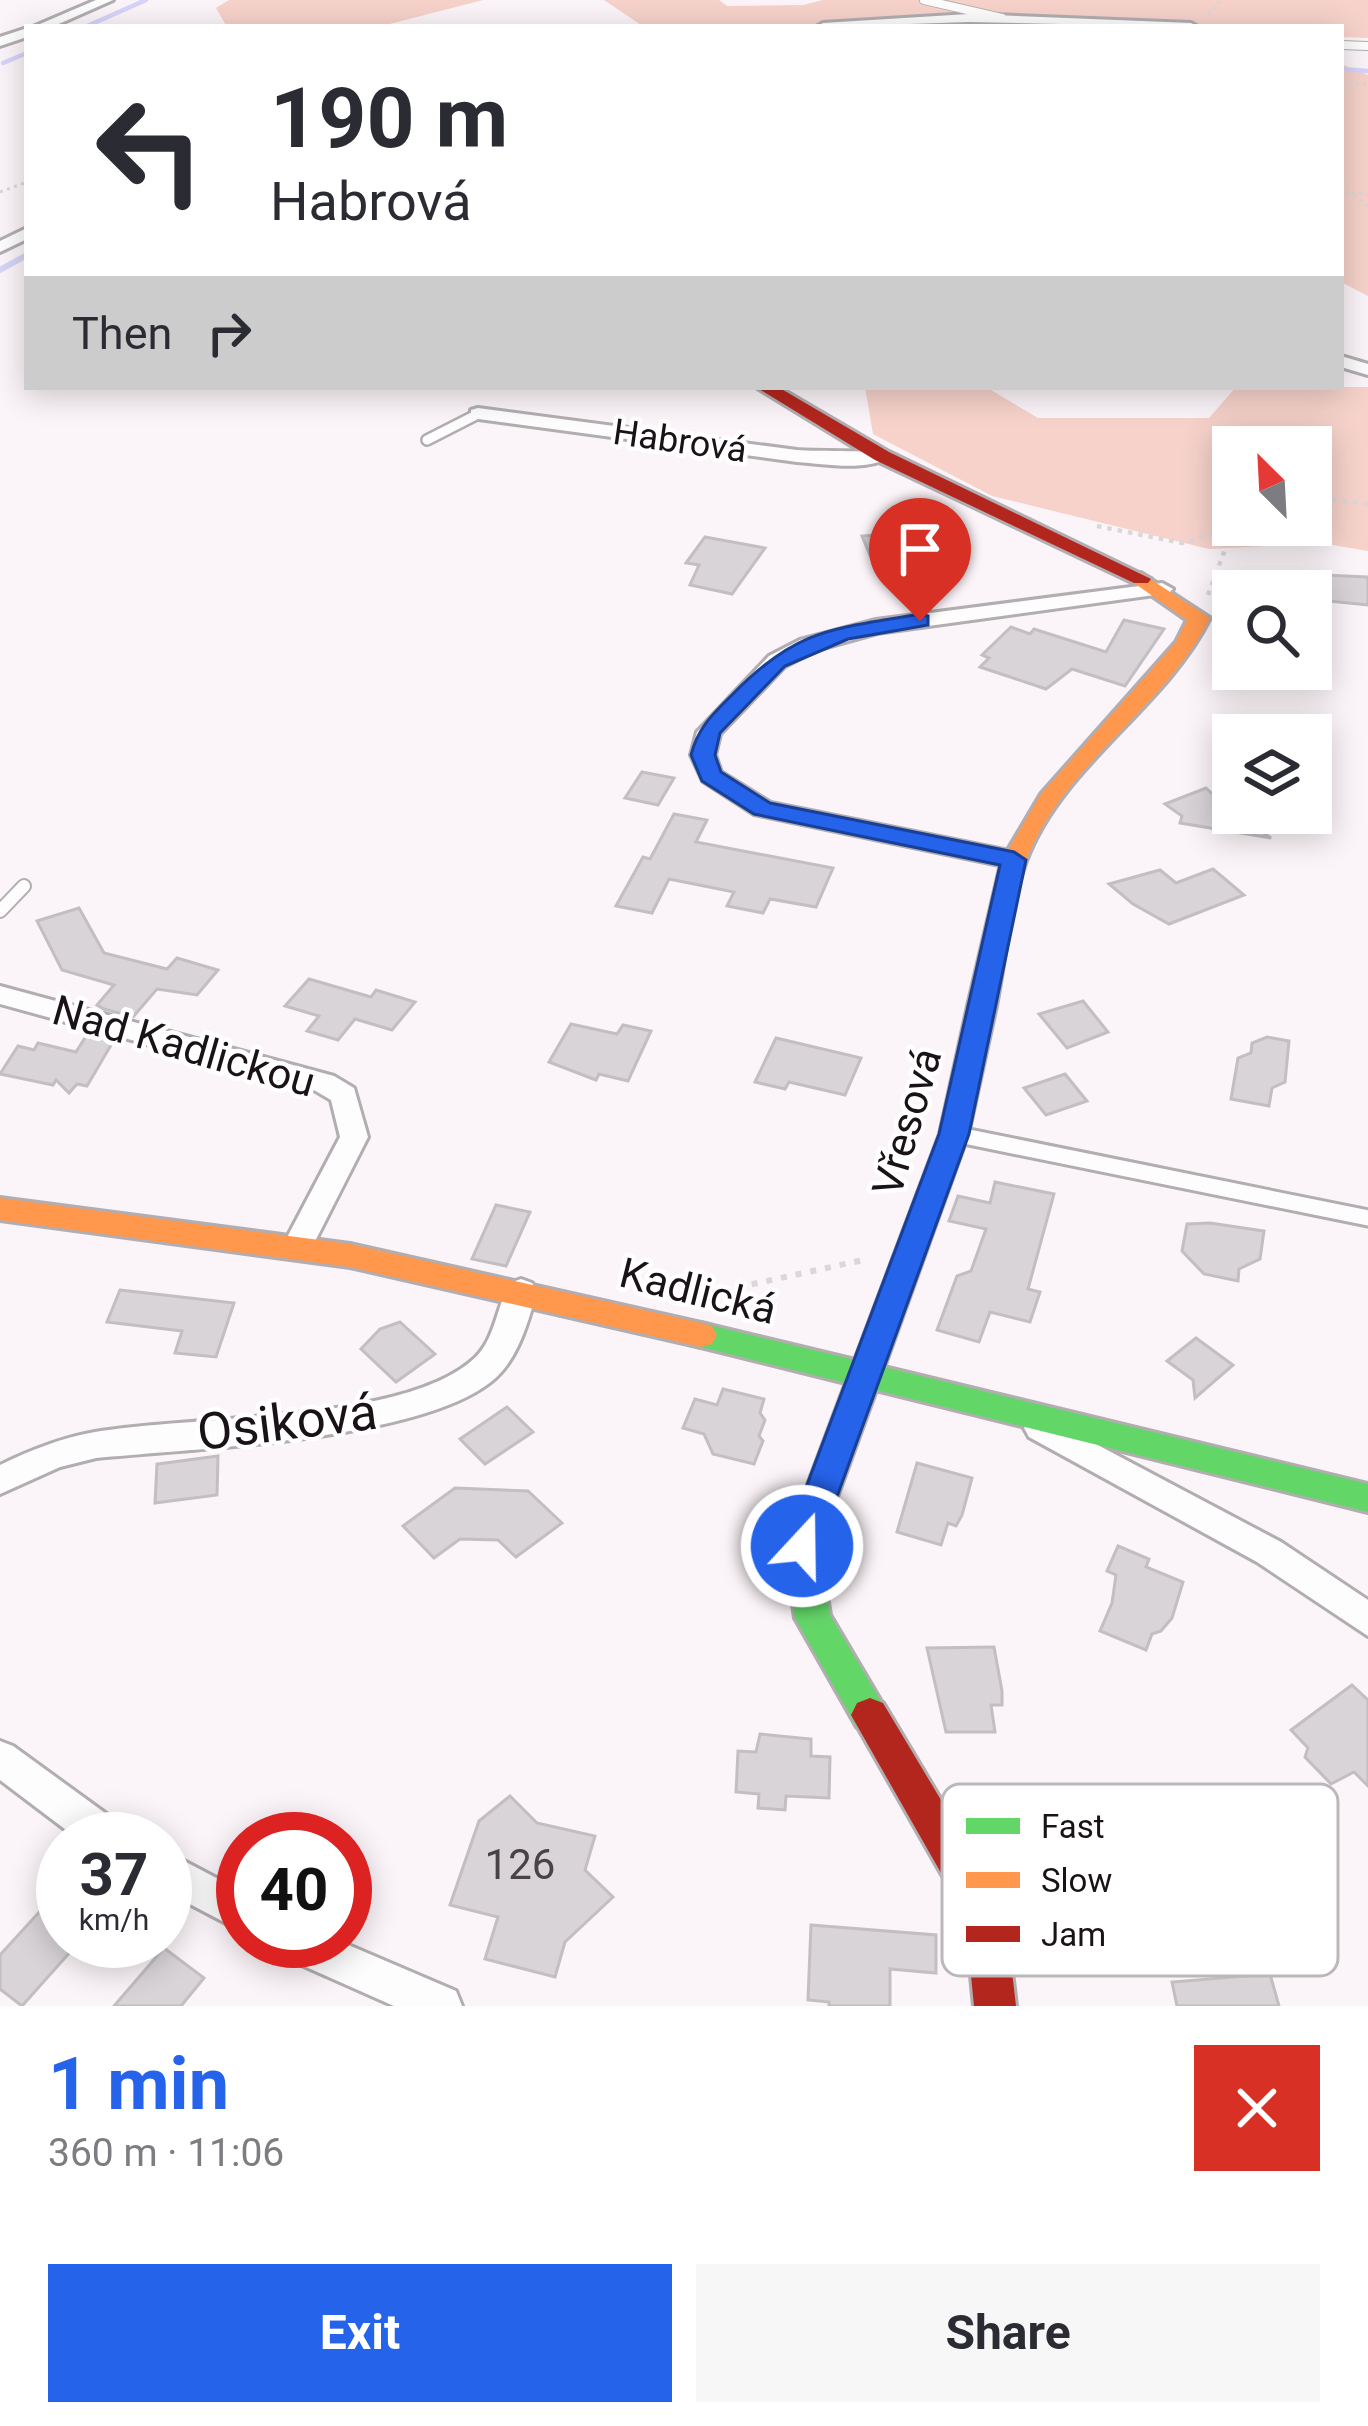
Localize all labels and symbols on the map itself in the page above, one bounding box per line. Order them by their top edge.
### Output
street label: Habrová [611,411,749,471]
north arrow [1212,426,1332,546]
pin [869,498,971,621]
street label: Nad Kadlickou [47,985,321,1107]
street label: Vřesová [863,1043,951,1201]
street label: Kadlická [615,1248,781,1334]
street label: Osiková [194,1382,380,1462]
position arrow [739,1483,865,1609]
legend [942,1784,1338,1976]
text: Fast [1041,1807,1104,1846]
speed limit sign: 40 [216,1812,372,1968]
house number: 126 [485,1840,555,1889]
text: Slow [1041,1861,1112,1900]
text: Jam [1041,1915,1106,1954]

